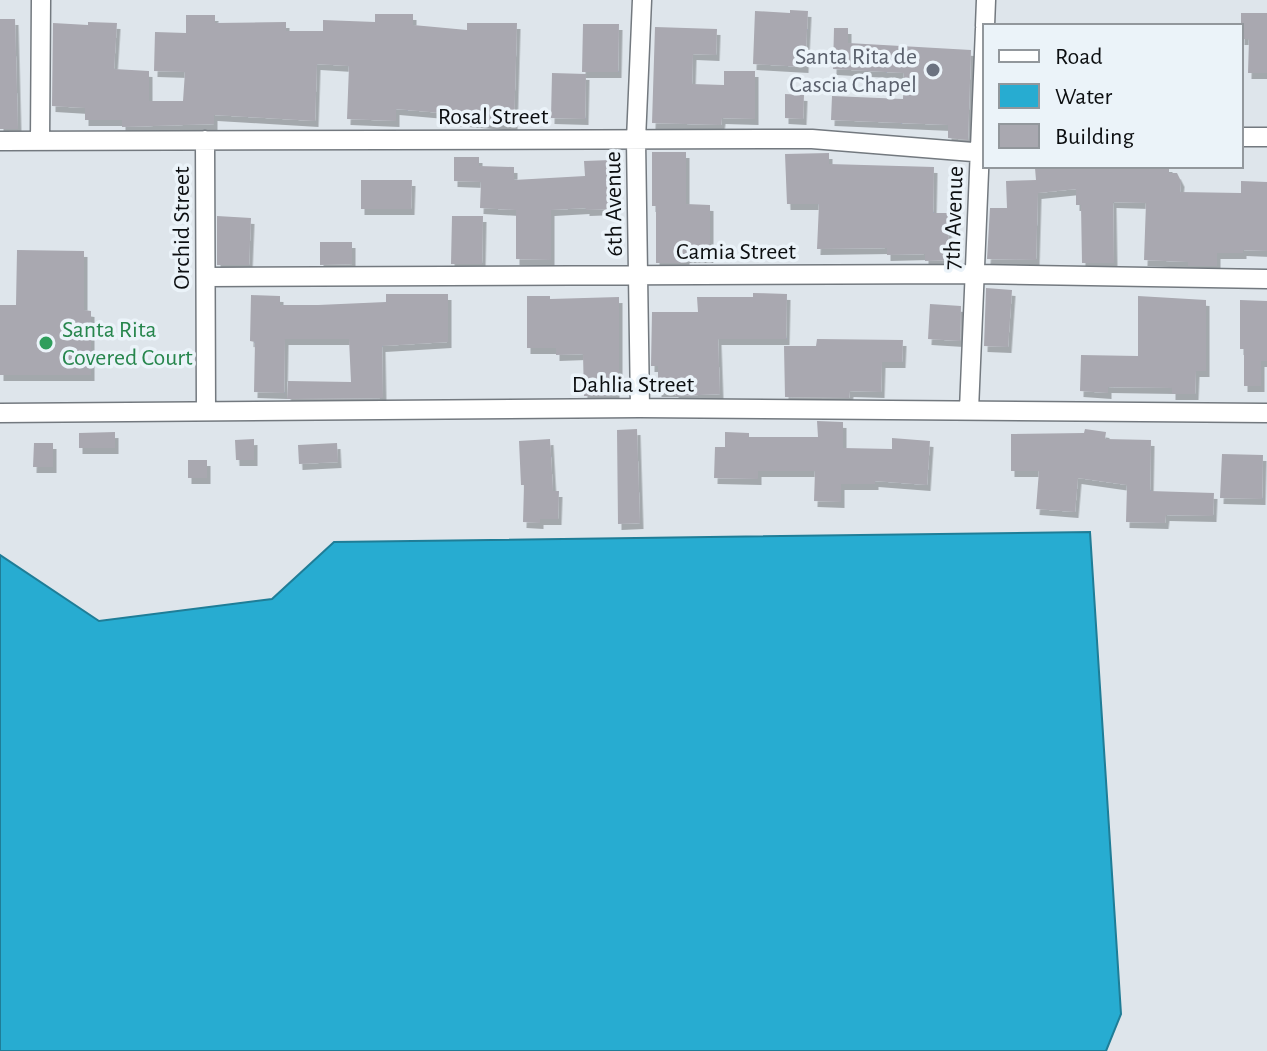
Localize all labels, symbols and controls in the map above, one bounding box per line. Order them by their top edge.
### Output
legend [983,24,1243,168]
place label: Santa Rita de Cascia Chapel [789,45,917,97]
text: Road [1055,45,1103,69]
marker: Santa Rita de Cascia Chapel [924,61,942,79]
text: Water [1055,85,1113,109]
street label: Rosal Street [438,105,549,129]
text: Building [1055,125,1134,149]
street label: 6th Avenue [601,151,627,257]
street label: Orchid Street [170,166,194,290]
street label: 7th Avenue [940,166,968,270]
street label: Camia Street [676,240,796,264]
place label: Santa Rita Covered Court [62,318,193,370]
marker: Santa Rita Covered Court [37,334,55,352]
street label: Dahlia Street [572,373,695,397]

